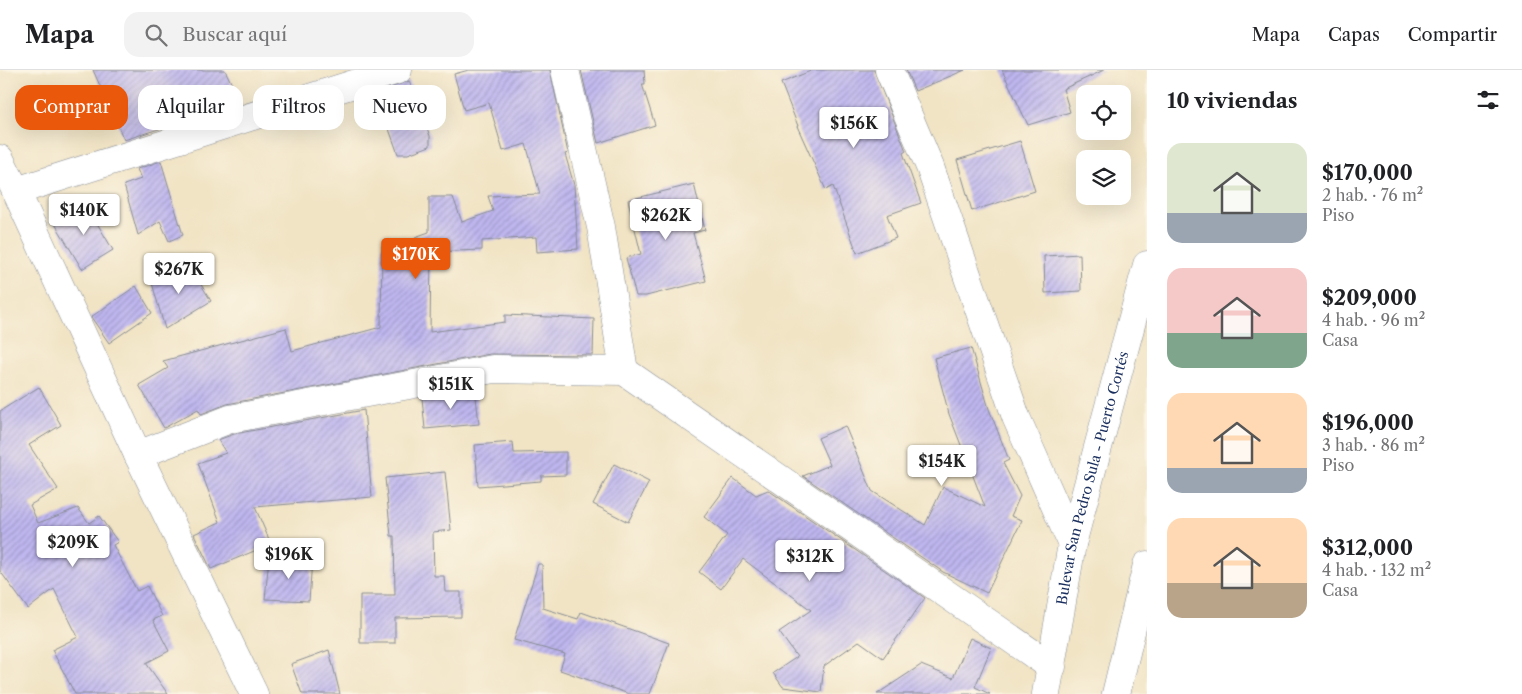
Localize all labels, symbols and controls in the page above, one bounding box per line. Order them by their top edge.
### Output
search box [124,12,474,57]
text: Mapa [25,20,94,49]
icon: search [142,21,170,49]
text: Buscar aquí [182,23,287,46]
text: Mapa [1252,24,1300,46]
text: Capas [1328,24,1380,46]
text: Compartir [1408,24,1497,46]
chip: Comprar [15,85,128,130]
chip: Alquilar [138,85,243,130]
chip: Filtros [253,85,344,130]
chip: Nuevo [354,85,446,130]
map controls [1076,85,1131,205]
button: locate [1076,85,1131,140]
icon: filters [1474,86,1502,114]
text: 10 viviendas [1167,88,1298,113]
pin: $156K [819,106,889,149]
text: $156K [830,113,878,133]
button: layers [1076,150,1131,205]
text: $170,000 [1322,160,1413,185]
icon: home [1207,163,1267,223]
text: 2 hab. · 76 m² [1322,185,1423,205]
pin: $140K [49,194,119,236]
pin: $262K [631,198,701,241]
text: $140K [60,200,108,220]
text: $262K [641,205,691,225]
text: Piso [1322,205,1354,225]
pin: $170K [381,238,451,280]
text: $170K [392,244,440,264]
pin: $267K [144,252,214,295]
text: $267K [155,259,203,279]
text: $209,000 [1322,285,1417,310]
icon: home [1207,288,1267,348]
text: 4 hab. · 96 m² [1322,310,1425,330]
text: Casa [1322,330,1358,350]
street label: Bulevar San Pedro Sula - Puerto Cortés [1053,349,1132,606]
pin: $151K [416,368,486,410]
text: $151K [429,374,473,394]
text: $196,000 [1322,410,1414,435]
icon: home [1207,413,1267,473]
text: 3 hab. · 86 m² [1322,435,1425,455]
pin: $154K [907,444,977,487]
text: $154K [918,451,966,471]
text: Piso [1322,455,1354,475]
pin: $209K [38,526,108,568]
text: $209K [48,532,98,552]
text: $312,000 [1322,535,1413,560]
pin: $196K [254,538,324,580]
icon: home [1207,538,1267,598]
pin: $312K [775,540,845,582]
text: $196K [265,544,313,564]
text: $312K [786,546,834,566]
text: 4 hab. · 132 m² [1322,560,1431,580]
text: Casa [1322,580,1358,600]

